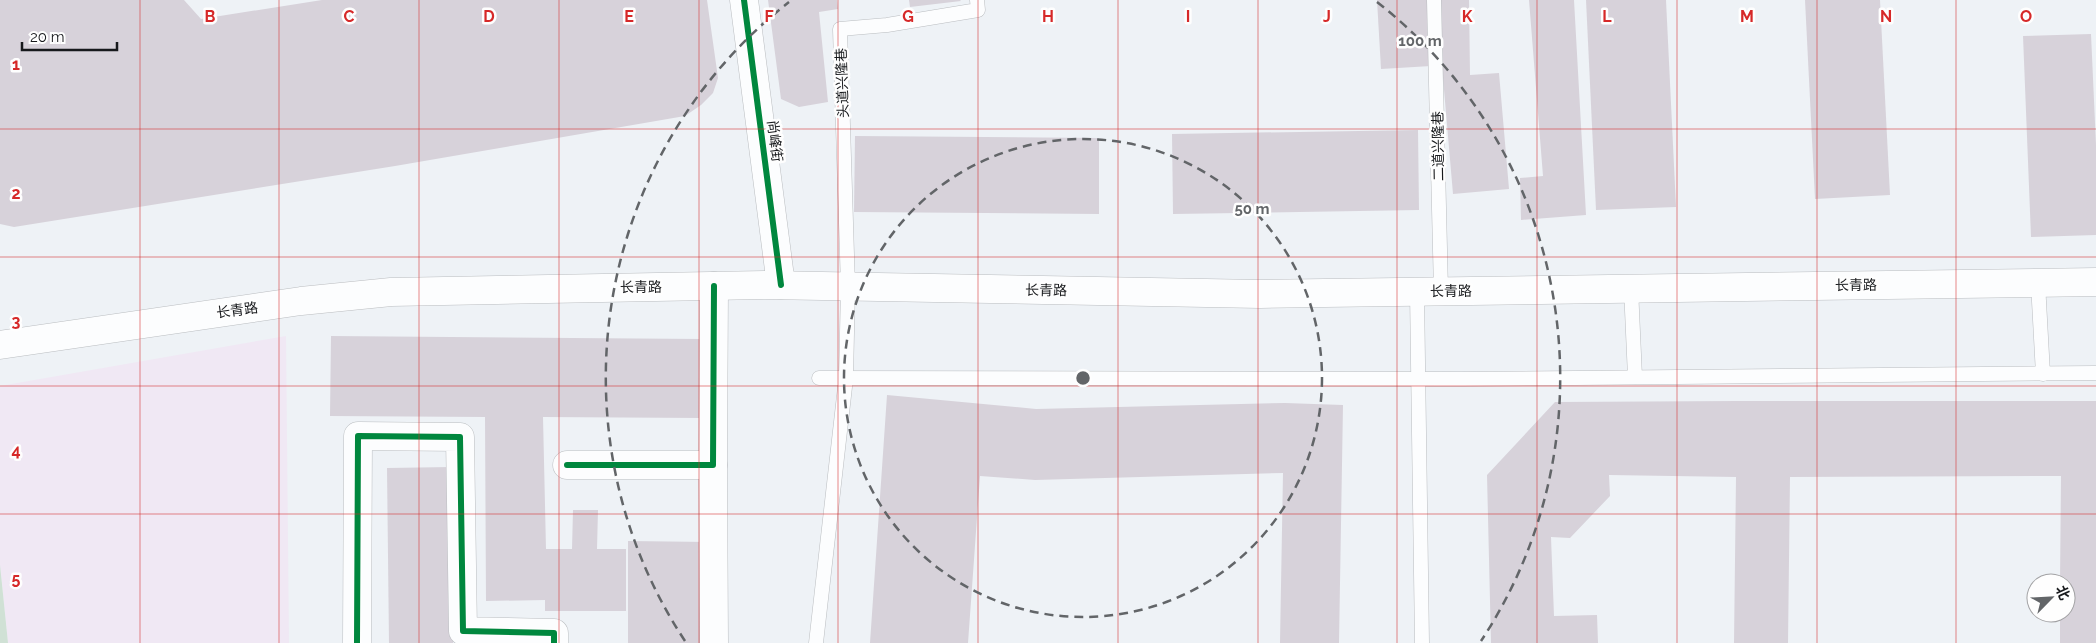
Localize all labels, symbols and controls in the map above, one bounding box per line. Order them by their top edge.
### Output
text: B [205,7,216,26]
text: C [344,7,355,26]
text: D [483,7,495,26]
text: E [624,7,634,26]
text: F [764,7,774,26]
text: G [902,7,914,26]
text: H [1042,7,1054,26]
text: I [1186,7,1190,26]
text: J [1323,7,1331,26]
text: K [1462,7,1473,26]
text: L [1602,7,1612,26]
text: M [1740,7,1754,26]
text: N [1880,7,1892,26]
text: O [2020,7,2032,26]
scale bar [22,20,118,52]
text: 20 m [30,28,65,46]
text: 100 m [1398,32,1442,50]
street label: 头道兴隆巷 [833,48,851,118]
text: 1 [12,55,20,74]
street label: 二道兴隆巷 [1429,111,1447,181]
street label: 尚峰街 [765,119,785,163]
text: 2 [11,184,21,203]
text: 50 m [1234,200,1270,218]
street label: 长青路 [1835,277,1877,293]
street label: 长青路 [620,279,662,295]
street label: 长青路 [1025,282,1067,298]
street label: 长青路 [1430,283,1472,299]
street label: 长青路 [215,299,259,321]
text: 3 [12,312,21,331]
centre of rings [1074,369,1092,387]
text: 4 [11,441,21,460]
text: 5 [12,569,21,588]
north arrow [2026,573,2076,623]
text: 北 [2053,583,2073,602]

